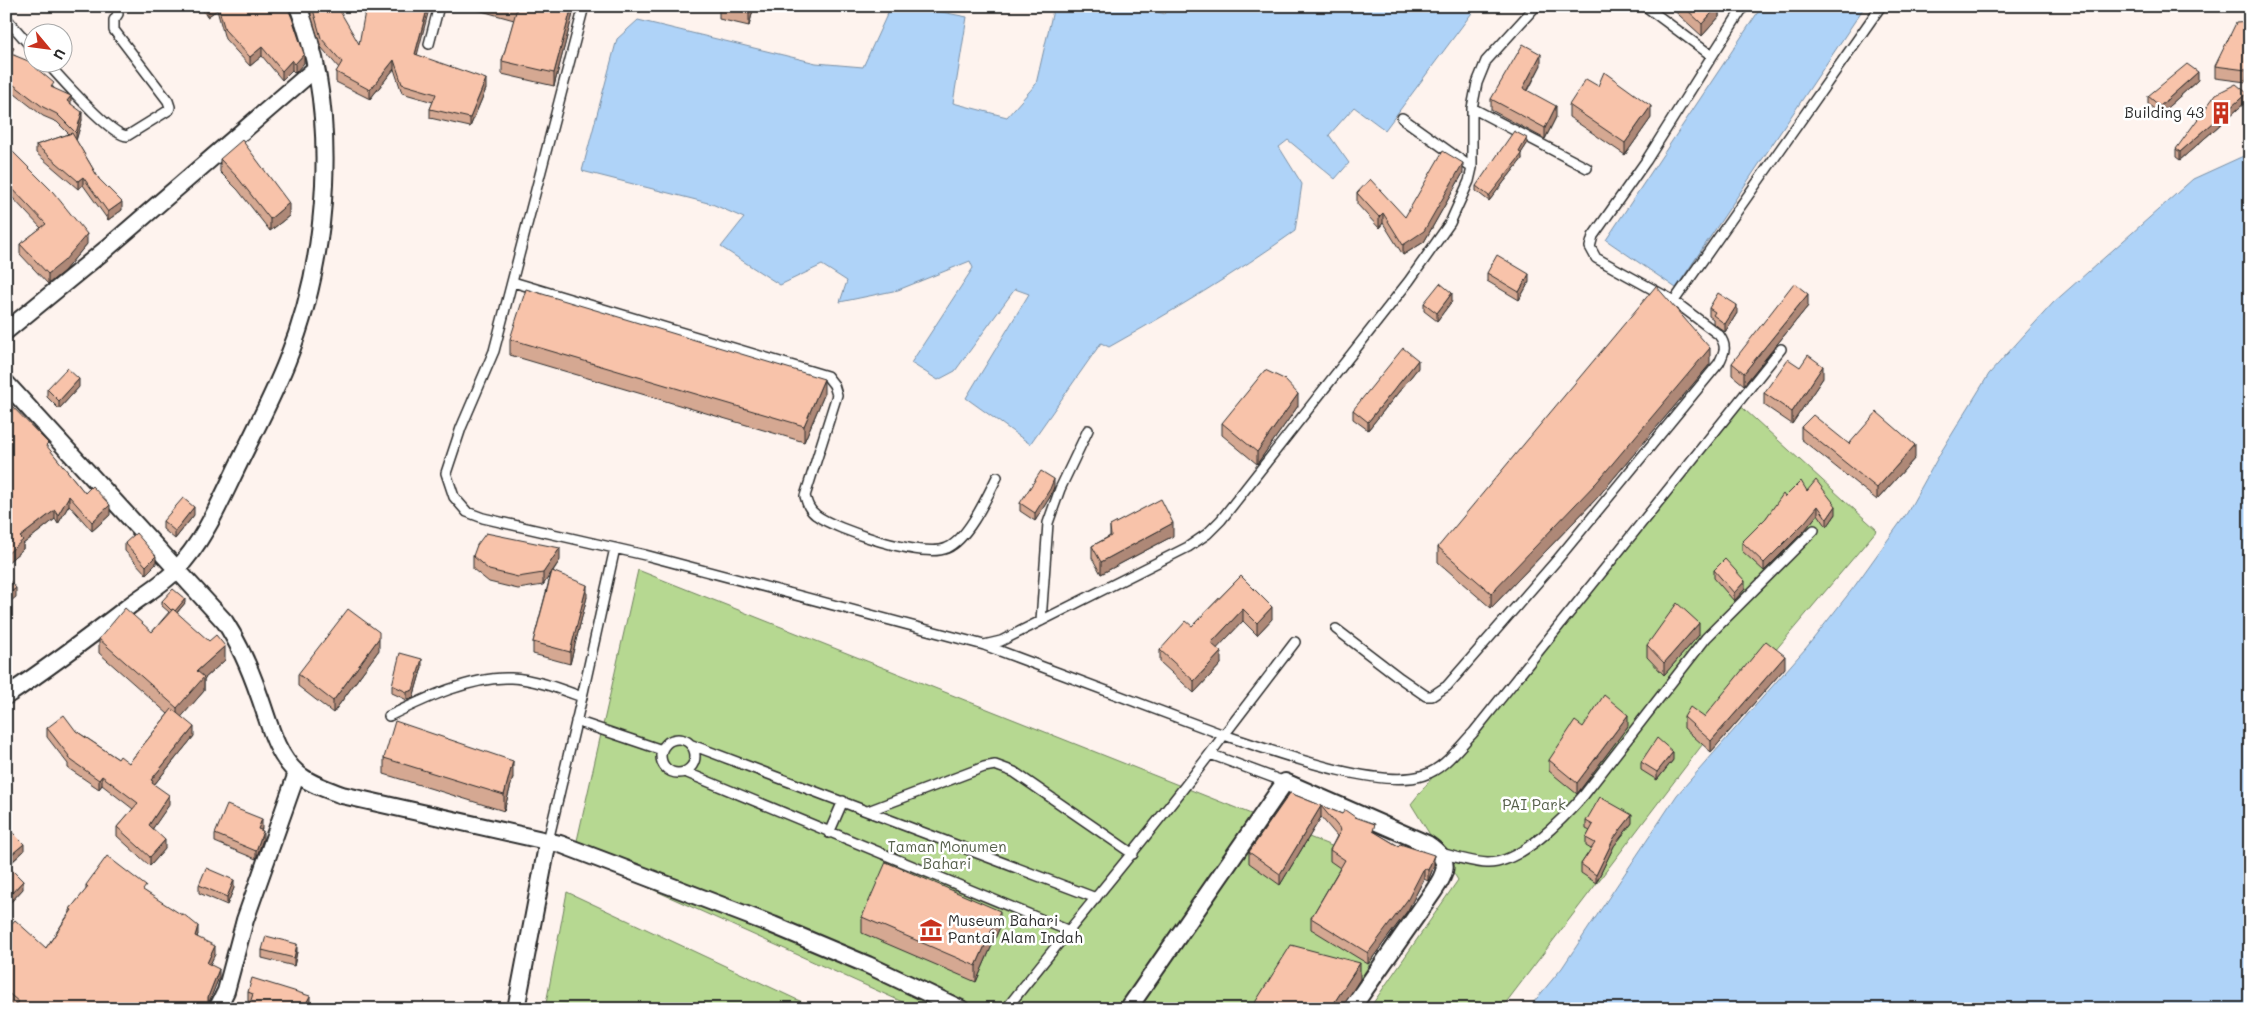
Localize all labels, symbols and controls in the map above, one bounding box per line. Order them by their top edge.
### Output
north arrow [22,22,72,72]
text: U [49,46,71,63]
building icon: Building 43 [2208,100,2234,126]
place label: Building 43 [2125,102,2204,122]
park label: PAI Park [1502,794,1566,814]
park label: Taman Monumen Bahari [887,836,1007,873]
place label: Museum Bahari Pantai Alam Indah [948,910,1083,947]
museum icon: Museum Bahari Pantai Alam Indah [918,917,944,943]

